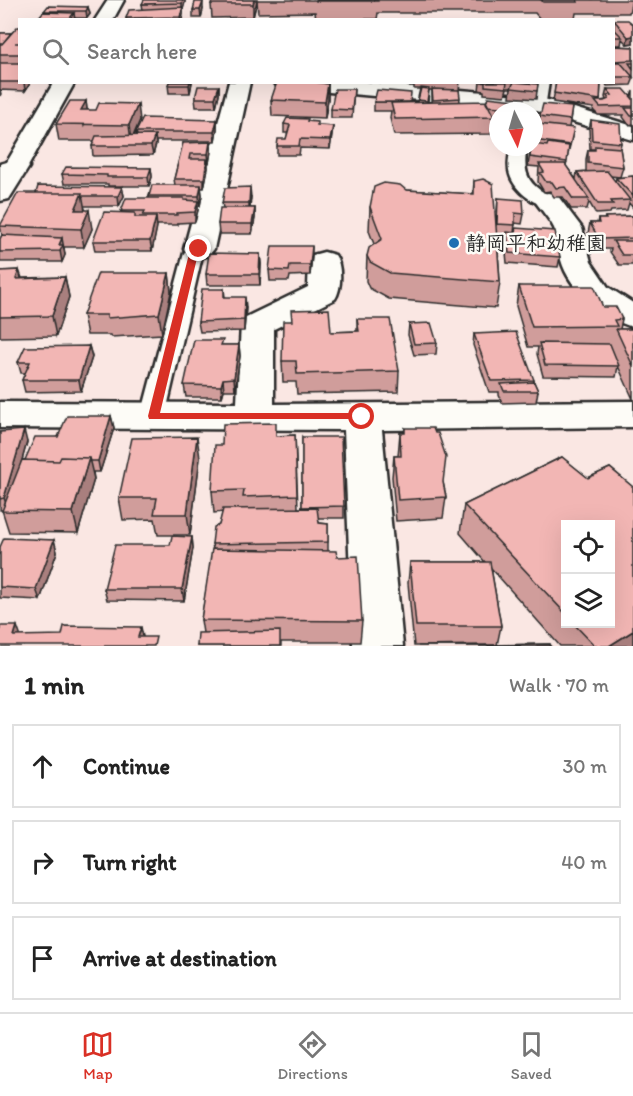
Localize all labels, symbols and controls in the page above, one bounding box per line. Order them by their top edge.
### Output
search box [18,18,615,84]
icon: search [39,35,72,68]
text: Search here [87,38,197,65]
north arrow [489,102,543,156]
place label: 静岡平和幼稚園 [466,231,606,255]
route end [185,235,211,261]
marker: 静岡平和幼稚園 [447,236,461,250]
route start [348,403,374,429]
map controls [561,520,615,628]
button: locate [561,520,615,574]
button: layers [561,574,615,628]
text: 1 min [24,669,84,701]
text: Walk · 70 m [509,673,609,697]
icon: ahead [26,750,59,783]
text: Continue [83,753,170,780]
text: 30 m [562,754,607,778]
icon: right [26,846,59,879]
text: Turn right [83,849,177,876]
text: 40 m [561,850,607,874]
icon: arrive [26,942,59,975]
text: Arrive at destination [83,945,277,972]
tab: Map [81,1028,114,1083]
tab: Directions [277,1028,348,1083]
tab: Saved [511,1028,552,1083]

